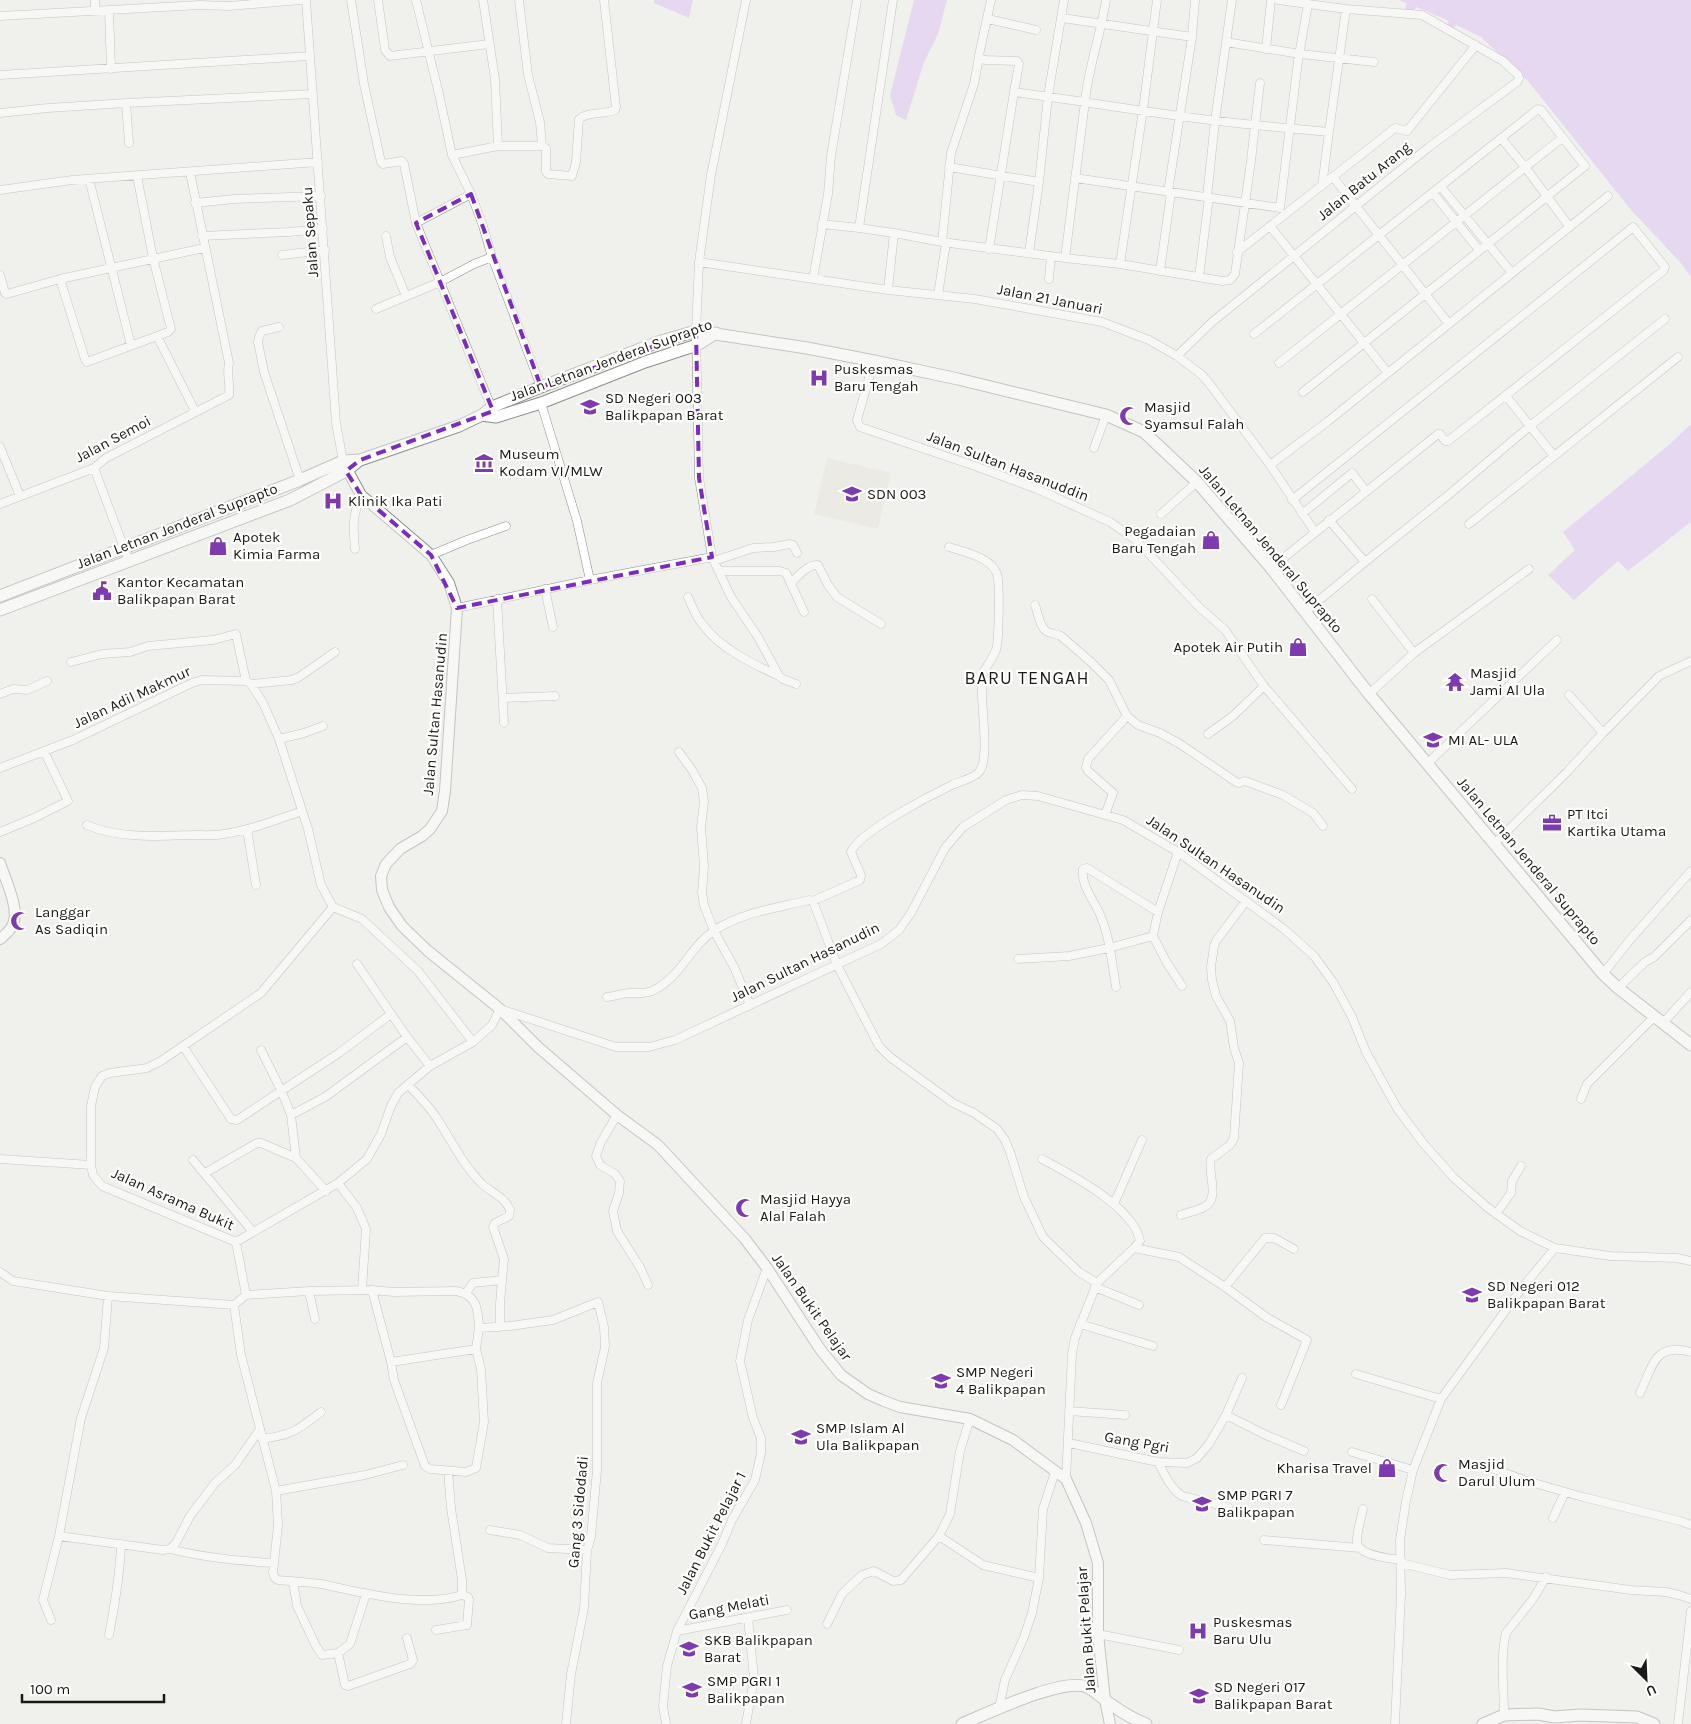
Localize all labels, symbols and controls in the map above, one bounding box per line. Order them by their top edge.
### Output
street label: Jalan Batu Arang [1314,137,1415,224]
street label: Jalan Sepaku [298,186,322,278]
street label: Jalan 21 Januari [996,280,1104,318]
street label: Jalan Letnan Jenderal Suprapto [508,315,714,405]
place label: Puskesmas Baru Tengah [834,360,919,395]
hospital icon: Puskesmas Baru Tengah [808,367,830,389]
place label: SD Negeri 003 Balikpapan Barat [605,389,724,424]
school or university icon: SD Negeri 003 Balikpapan Barat [579,396,601,418]
place label: Masjid Syamsul Falah [1144,398,1244,433]
mosque icon: Masjid Syamsul Falah [1118,405,1140,427]
street label: Jalan Semoi [72,412,154,466]
street label: Jalan Sultan Hasanuddin [924,427,1092,505]
place label: Museum Kodam VI/MLW [499,445,603,480]
museum icon: Museum Kodam VI/MLW [473,452,495,474]
street label: Jalan Letnan Jenderal Suprapto [1195,461,1347,637]
street label: Jalan Letnan Jenderal Suprapto [74,479,280,573]
school or university icon: SDN 003 [841,483,863,505]
place label: SDN 003 [867,485,926,503]
hospital icon: Klinik Ika Pati [322,490,344,512]
place label: Klinik Ika Pati [348,492,442,510]
place label: Pegadaian Baru Tengah [1111,522,1196,557]
place label: Apotek Kimia Farma [233,528,320,563]
shop icon: Pegadaian Baru Tengah [1200,529,1222,551]
shop icon: Apotek Kimia Farma [207,535,229,557]
place label: Kantor Kecamatan Balikpapan Barat [117,573,244,608]
public building icon: Kantor Kecamatan Balikpapan Barat [91,580,113,602]
street label: Jalan Sultan Hasanudin [419,632,451,796]
shop icon: Apotek Air Putih [1287,636,1309,658]
place label: Apotek Air Putih [1173,638,1283,656]
street label: Jalan Adil Makmur [71,662,194,732]
place label: Masjid Jami Al Ula [1470,664,1545,699]
district label: BARU TENGAH [965,667,1090,689]
temple icon: Masjid Jami Al Ula [1444,671,1466,693]
school or university icon: MI AL- ULA [1422,729,1444,751]
place label: MI AL- ULA [1448,731,1519,749]
street label: Jalan Letnan Jenderal Suprapto [1453,773,1605,949]
place label: PT Itci Kartika Utama [1567,805,1666,840]
street label: Jalan Sultan Hasanudin [1143,811,1289,917]
office icon: PT Itci Kartika Utama [1541,812,1563,834]
place label: Langgar As Sadiqin [35,903,108,938]
mosque icon: Langgar As Sadiqin [9,910,31,932]
street label: Jalan Sultan Hasanudin [728,918,882,1006]
street label: Jalan Asrama Bukit [109,1164,237,1234]
place label: Masjid Hayya Alal Falah [760,1190,851,1225]
mosque icon: Masjid Hayya Alal Falah [734,1197,756,1219]
street label: Jalan Bukit Pelajar [768,1250,856,1365]
place label: SD Negeri 012 Balikpapan Barat [1487,1277,1606,1312]
school or university icon: SD Negeri 012 Balikpapan Barat [1461,1284,1483,1306]
place label: SMP Negeri 4 Balikpapan [956,1363,1046,1398]
school or university icon: SMP Negeri 4 Balikpapan [930,1370,952,1392]
place label: SMP Islam Al Ula Balikpapan [816,1419,920,1454]
school or university icon: SMP Islam Al Ula Balikpapan [790,1426,812,1448]
street label: Gang Pgri [1103,1427,1171,1457]
street label: Gang 3 Sidodadi [564,1455,592,1569]
place label: Masjid Darul Ulum [1458,1455,1536,1490]
shop icon: Kharisa Travel [1376,1457,1398,1479]
place label: Kharisa Travel [1276,1459,1372,1477]
mosque icon: Masjid Darul Ulum [1432,1462,1454,1484]
street label: Jalan Bukit Pelajar 1 [672,1469,750,1597]
place label: SMP PGRI 7 Balikpapan [1217,1486,1295,1521]
school or university icon: SMP PGRI 7 Balikpapan [1191,1493,1213,1515]
street label: Jalan Bukit Pelajar [1073,1566,1099,1694]
street label: Gang Melati [687,1590,771,1624]
place label: Puskesmas Baru Ulu [1213,1613,1292,1648]
hospital icon: Puskesmas Baru Ulu [1187,1620,1209,1642]
place label: SKB Balikpapan Barat [704,1631,813,1666]
school or university icon: SKB Balikpapan Barat [678,1638,700,1660]
north arrow [1621,1654,1671,1704]
scale bar [22,1672,165,1704]
place label: SMP PGRI 1 Balikpapan [707,1672,785,1707]
place label: SD Negeri 017 Balikpapan Barat [1214,1678,1333,1713]
school or university icon: SMP PGRI 1 Balikpapan [681,1679,703,1701]
text: 100 m [30,1680,70,1698]
text: U [1643,1681,1659,1700]
school or university icon: SD Negeri 017 Balikpapan Barat [1188,1685,1210,1707]

